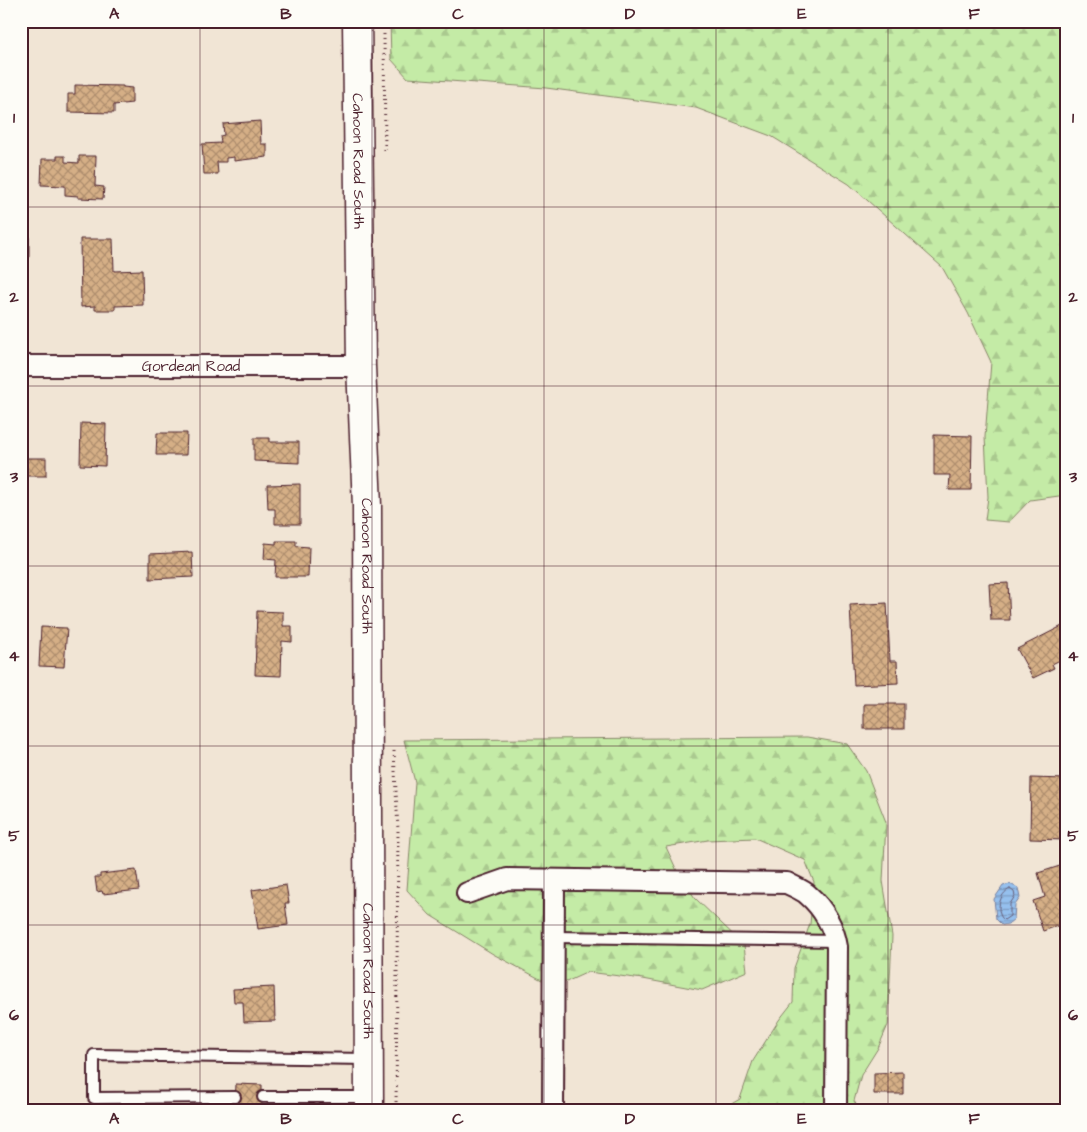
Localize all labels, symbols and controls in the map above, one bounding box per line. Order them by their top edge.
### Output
text: A [109,3,120,25]
text: B [280,3,292,25]
text: C [452,3,464,25]
text: D [625,3,636,25]
text: E [797,3,807,25]
text: F [968,3,980,25]
street label: Cahoon Road South [347,93,370,230]
text: 1 [13,107,16,129]
text: 1 [1072,107,1075,129]
text: 2 [8,286,19,308]
text: 2 [1067,286,1078,308]
street label: Gordean Road [142,356,241,377]
text: 3 [9,466,19,488]
text: 3 [1068,466,1078,488]
street label: Cahoon Road South [356,497,378,634]
text: 4 [9,645,20,667]
text: 4 [1068,645,1079,667]
text: 5 [8,825,20,847]
text: 5 [1067,825,1079,847]
street label: Cahoon Road South [358,903,379,1039]
text: 6 [9,1004,19,1026]
text: 6 [1068,1004,1078,1026]
text: A [109,1108,120,1130]
text: B [280,1108,292,1130]
text: C [452,1108,464,1130]
text: D [625,1108,636,1130]
text: E [797,1108,807,1130]
text: F [968,1108,980,1130]

